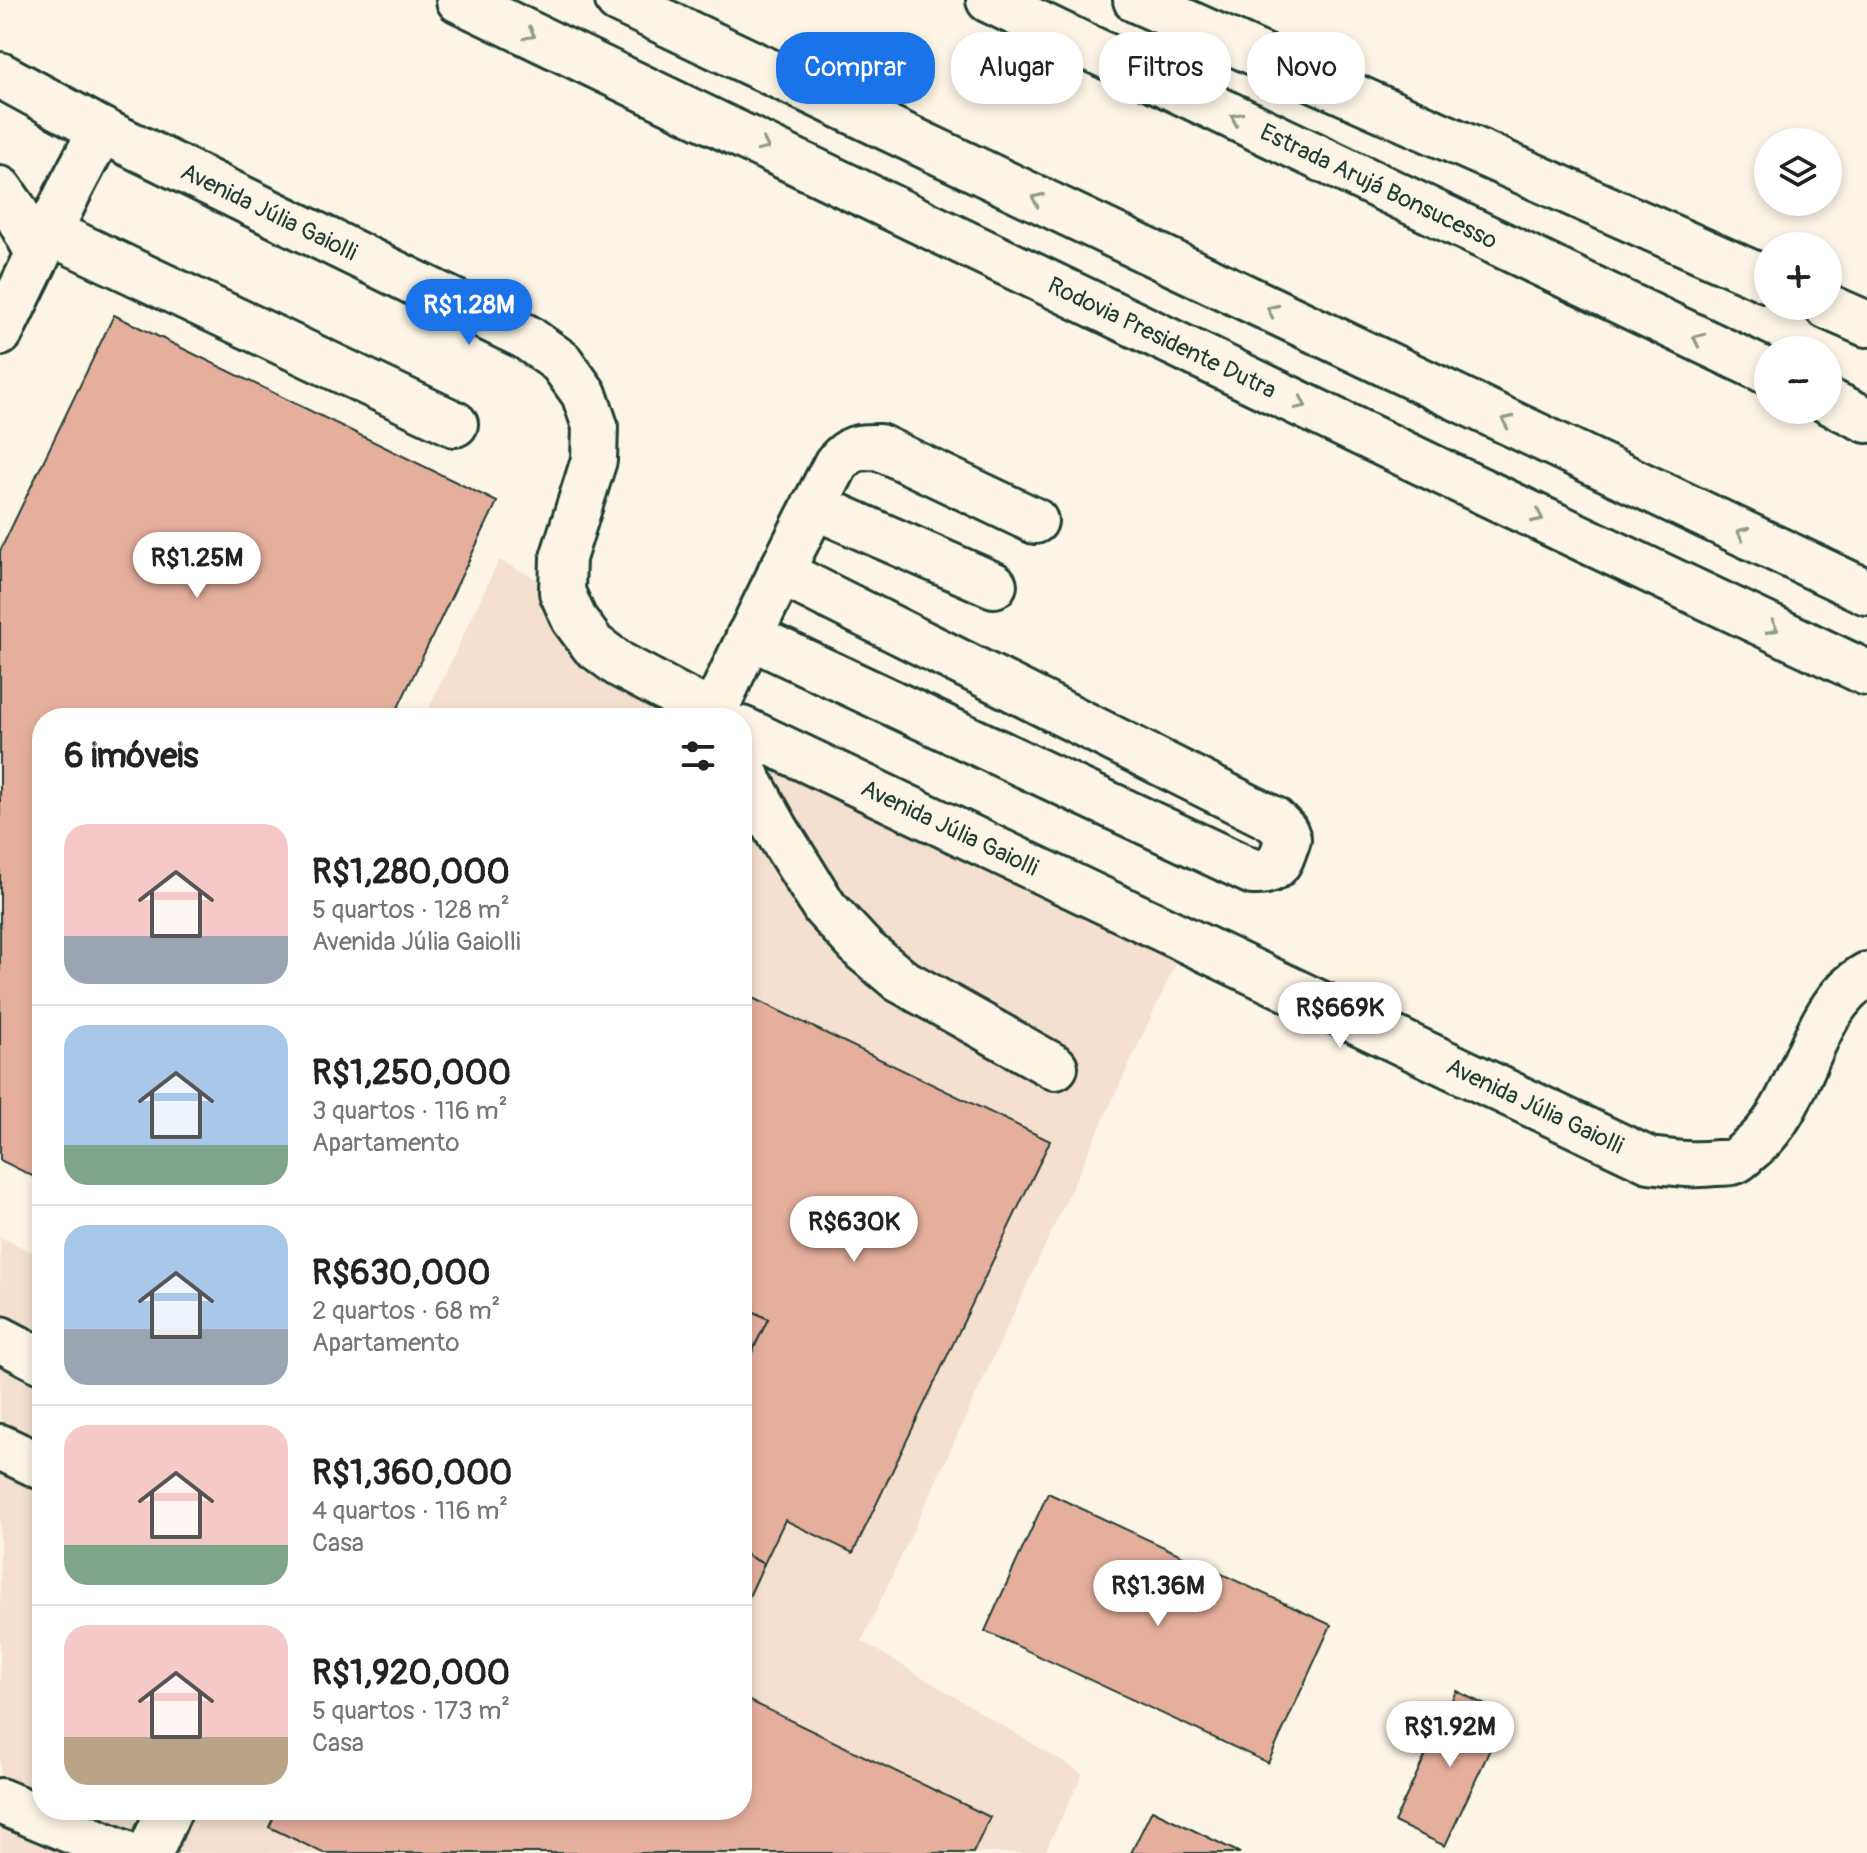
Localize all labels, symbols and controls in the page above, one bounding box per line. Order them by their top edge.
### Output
one-way arrow [521,24,536,40]
chip: Comprar [776,32,935,104]
chip: Alugar [951,32,1083,104]
chip: Filtros [1099,32,1231,104]
chip: Novo [1247,32,1365,104]
one-way arrow [1229,112,1244,128]
street label: Estrada Arujá Bonsucesso [1255,118,1502,256]
map controls [1754,128,1842,424]
button: layers [1754,128,1842,216]
one-way arrow [756,137,770,153]
street label: Avenida Júlia Gaiolli [176,157,362,268]
one-way arrow [1031,193,1046,209]
button: + [1754,232,1842,320]
street label: Rodovia Presidente Dutra [1043,271,1281,405]
pin: R$1.28M [395,279,543,347]
text: R$1.28M [423,289,515,321]
one-way arrow [1266,304,1281,320]
one-way arrow [1691,333,1706,349]
button: − [1754,336,1842,424]
one-way arrow [1293,394,1308,410]
one-way arrow [1501,415,1516,431]
one-way arrow [1530,507,1544,523]
one-way arrow [1736,527,1751,543]
pin: R$1.25M [123,532,271,600]
text: R$1.25M [151,542,243,574]
one-way arrow [1765,618,1779,634]
icon: filters [676,734,720,778]
text: 6 imóveis [64,735,199,778]
street label: Avenida Júlia Gaiolli [856,774,1043,883]
text: R$1,280,000 [312,851,510,894]
icon: home [128,856,224,952]
text: 5 quartos · 128 m² [312,894,510,926]
text: Avenida Júlia Gaiolli [312,926,521,958]
pin: R$669K [1275,982,1405,1050]
text: R$669K [1296,992,1384,1024]
text: R$1,250,000 [312,1052,511,1095]
street label: Avenida Júlia Gaiolli [1442,1052,1628,1161]
icon: home [128,1057,224,1153]
text: 3 quartos · 116 m² [312,1095,508,1127]
text: Apartamento [312,1127,459,1159]
pin: R$630K [789,1196,919,1264]
text: R$630K [808,1206,900,1238]
text: R$630,000 [312,1252,490,1295]
icon: home [128,1257,224,1353]
text: 2 quartos · 68 m² [312,1295,500,1327]
text: Apartamento [312,1327,459,1359]
text: R$1,360,000 [312,1452,512,1495]
icon: home [128,1457,224,1553]
text: 4 quartos · 116 m² [312,1495,508,1527]
text: Casa [312,1527,364,1559]
pin: R$1.36M [1084,1560,1232,1628]
text: R$1.36M [1111,1570,1205,1602]
text: R$1,920,000 [312,1652,510,1695]
icon: home [128,1657,224,1753]
text: 5 quartos · 173 m² [312,1695,510,1727]
pin: R$1.92M [1376,1701,1524,1769]
text: R$1.92M [1404,1711,1496,1743]
text: Casa [312,1727,364,1759]

